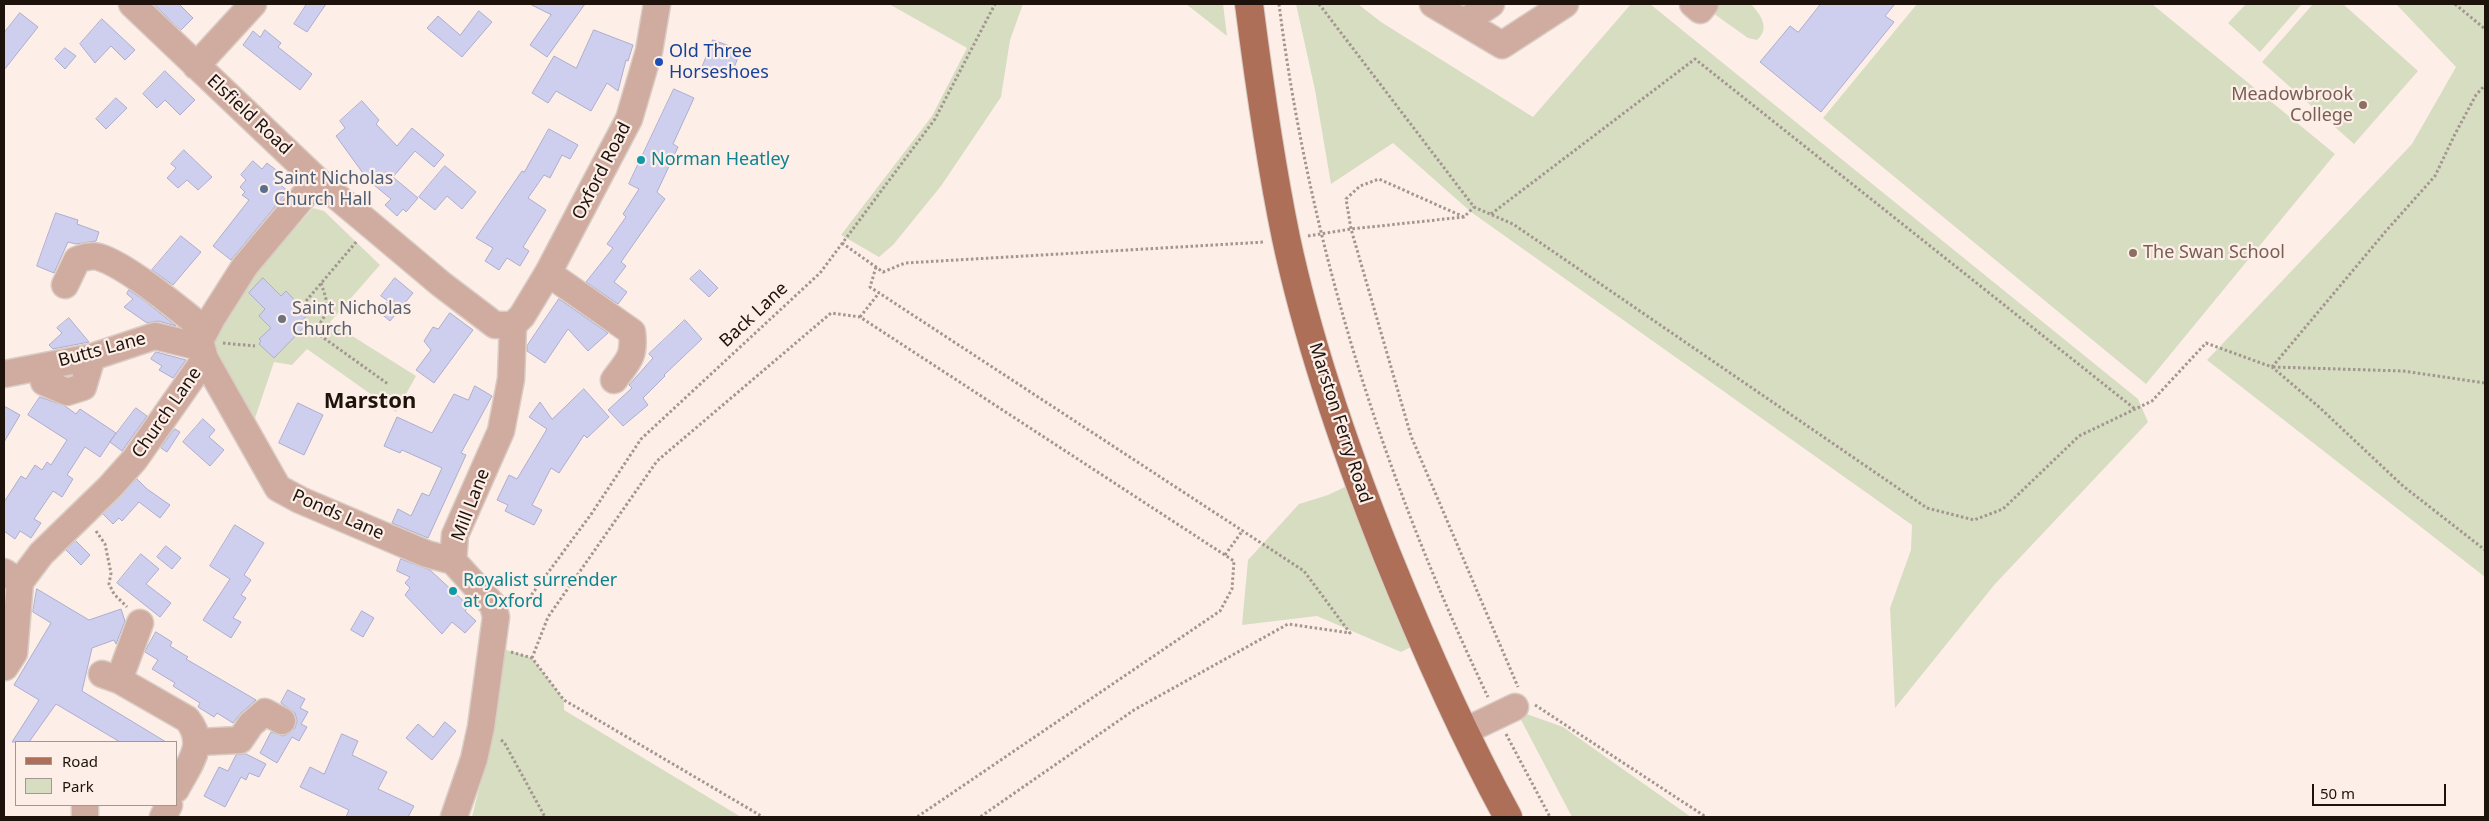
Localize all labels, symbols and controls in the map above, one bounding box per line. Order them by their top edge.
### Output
place label: Old Three Horseshoes [669,41,769,84]
marker: Old Three Horseshoes [653,56,665,68]
street label: Elsfield Road [202,70,296,160]
place label: Meadowbrook College [2231,84,2353,126]
marker: Meadowbrook College [2357,99,2369,111]
street label: Oxford Road [568,119,636,223]
place label: Norman Heatley [651,149,789,171]
marker: Norman Heatley [635,154,647,166]
place label: Saint Nicholas Church Hall [274,168,393,210]
marker: Saint Nicholas Church Hall [258,183,270,195]
place label: The Swan School [2143,242,2285,264]
marker: The Swan School [2127,247,2139,259]
street label: Back Lane [715,278,793,352]
place label: Saint Nicholas Church [292,298,411,340]
marker: Saint Nicholas Church [276,313,288,325]
street label: Butts Lane [56,328,148,372]
street label: Marston Ferry Road [1304,340,1376,506]
street label: Church Lane [128,363,206,463]
district label: Marston [324,389,416,415]
street label: Mill Lane [447,466,495,544]
street label: Ponds Lane [289,485,387,545]
place label: Royalist surrender at Oxford [463,570,617,612]
marker: Royalist surrender at Oxford [447,585,459,597]
legend [15,741,178,806]
text: Road [62,751,98,771]
scale bar [2314,774,2448,806]
text: Park [62,776,94,796]
text: 50 m [2320,783,2355,803]

